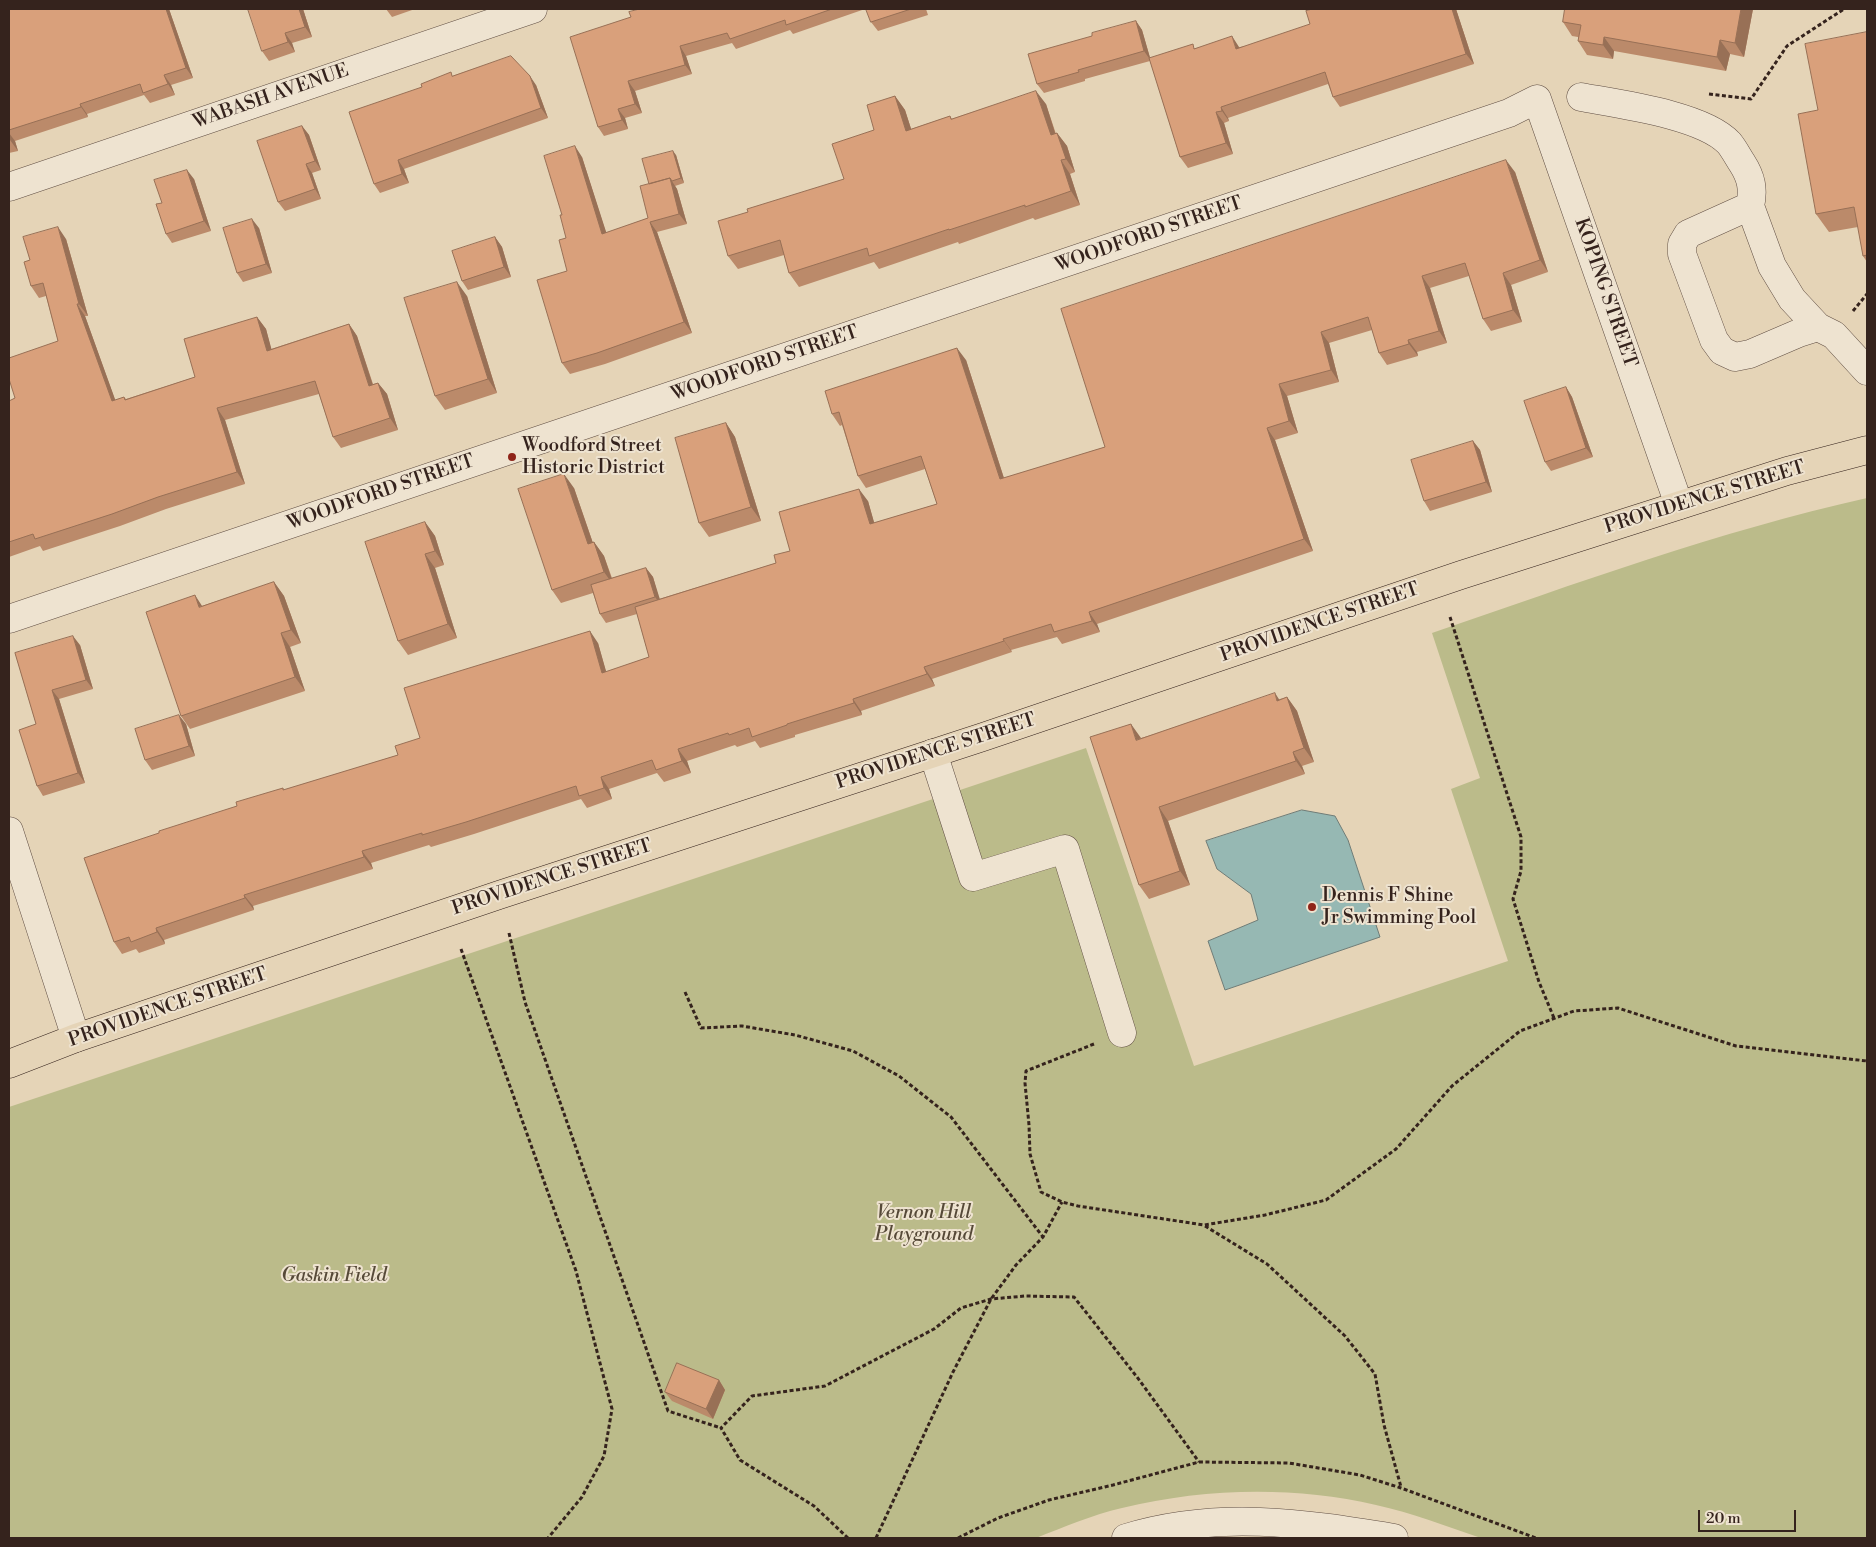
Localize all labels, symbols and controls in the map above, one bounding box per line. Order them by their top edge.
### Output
street label: WABASH AVENUE [190,60,352,134]
street label: WOODFORD STREET [1052,192,1246,278]
street label: KOPING STREET [1569,215,1641,371]
street label: WOODFORD STREET [668,321,862,407]
place label: Woodford Street Historic District [522,435,665,479]
street label: WOODFORD STREET [284,450,478,536]
marker: Woodford Street Historic District [506,451,518,463]
street label: PROVIDENCE STREET [1602,457,1808,539]
street label: PROVIDENCE STREET [1218,578,1422,668]
street label: PROVIDENCE STREET [833,709,1039,795]
street label: PROVIDENCE STREET [449,835,655,921]
place label: Dennis F Shine Jr Swimming Pool [1322,885,1476,929]
marker: Dennis F Shine Jr Swimming Pool [1306,901,1318,913]
street label: PROVIDENCE STREET [66,963,270,1053]
park label: Vernon Hill Playground [875,1202,973,1246]
park label: Gaskin Field [281,1265,387,1287]
scale bar [1701,1500,1798,1532]
text: 20 m [1706,1509,1741,1528]

